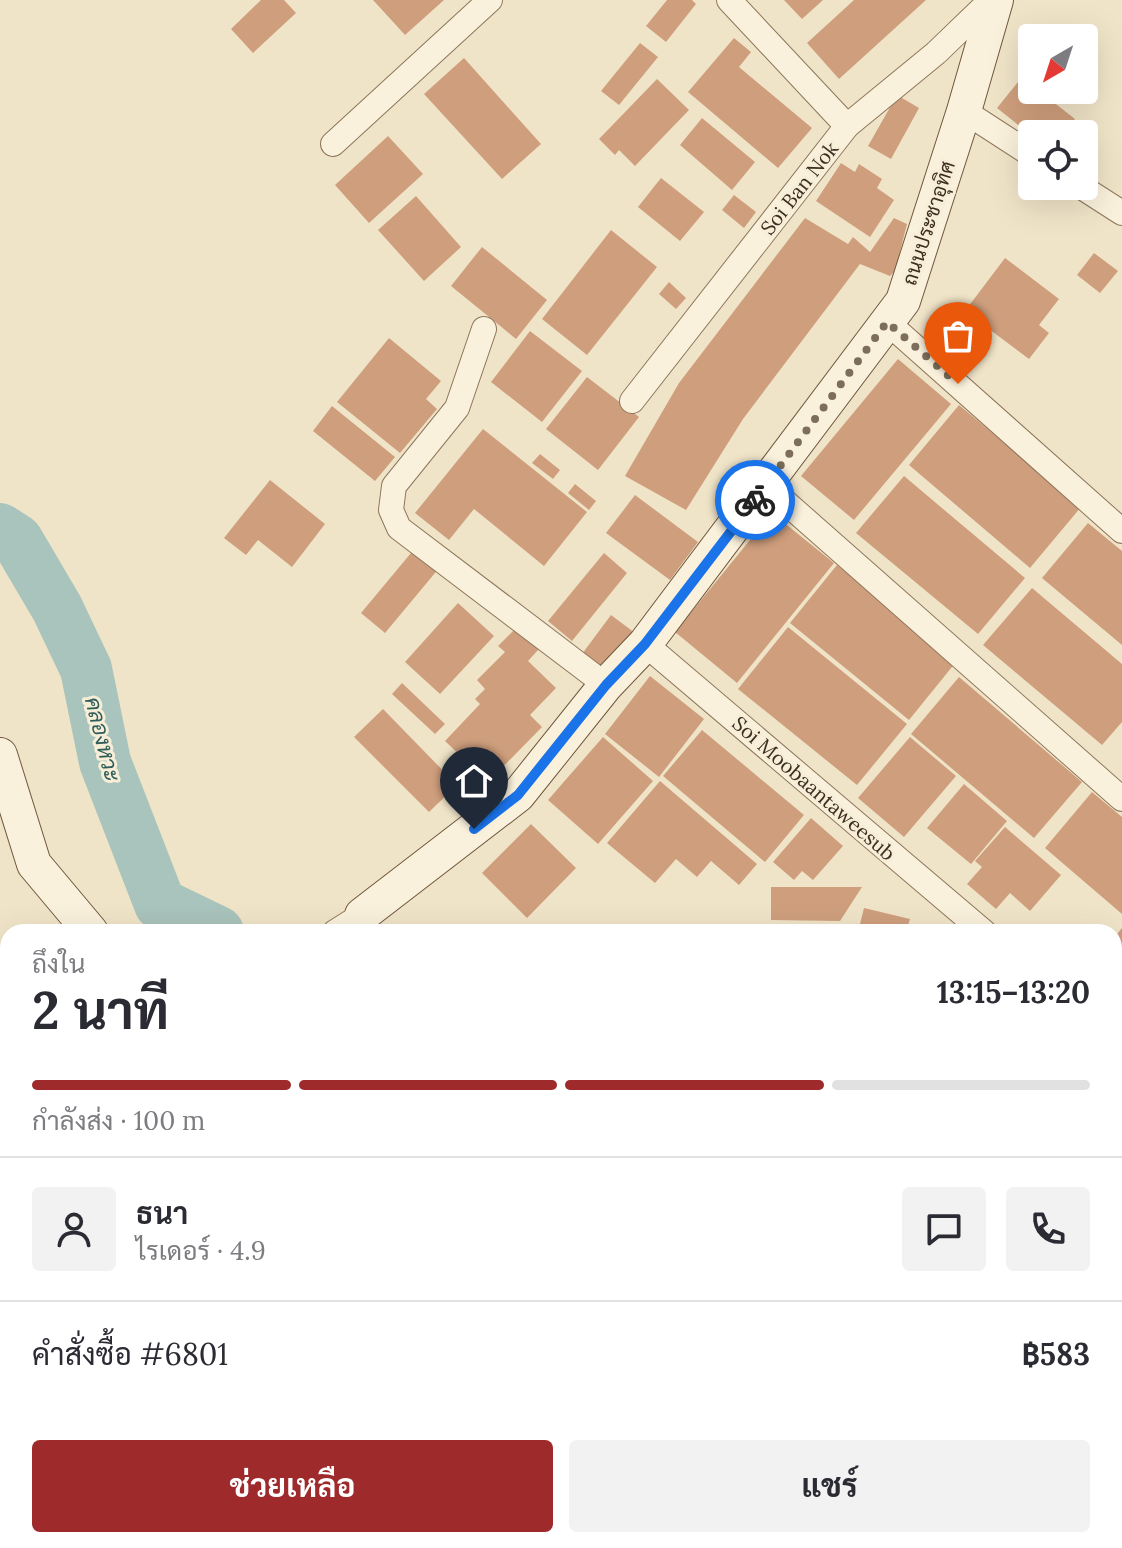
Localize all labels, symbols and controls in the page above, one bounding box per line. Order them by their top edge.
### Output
north arrow [1018,24,1098,104]
map controls [1018,24,1098,200]
button: locate [1018,120,1098,200]
street label: Soi Ban Nok [755,136,843,240]
street label: ถนนประชาอุทิศ [896,158,962,289]
pin [924,302,992,384]
icon: bag [936,314,980,358]
courier [715,460,795,540]
icon: bike [733,478,777,522]
water label: คลองหวะ [79,694,127,784]
street label: Soi Moobaantaweesub [727,710,901,866]
pin [440,747,508,829]
icon: home [452,759,496,803]
text: ถึงใน [32,947,85,980]
text: 13:15–13:20 [937,973,1090,1011]
text: 2 นาที [32,977,169,1043]
text: กำลังส่ง · 100 m [32,1104,205,1137]
button: person [32,1187,116,1271]
button: chat [902,1187,986,1271]
button: phone [1006,1187,1090,1271]
text: ธนา [136,1194,188,1232]
text: ไรเดอร์ · 4.9 [136,1234,266,1267]
text: คำสั่งซื้อ #6801 [32,1335,228,1373]
text: ฿583 [1022,1335,1090,1373]
button: ช่วยเหลือ [32,1440,553,1532]
button: แชร์ [569,1440,1090,1532]

